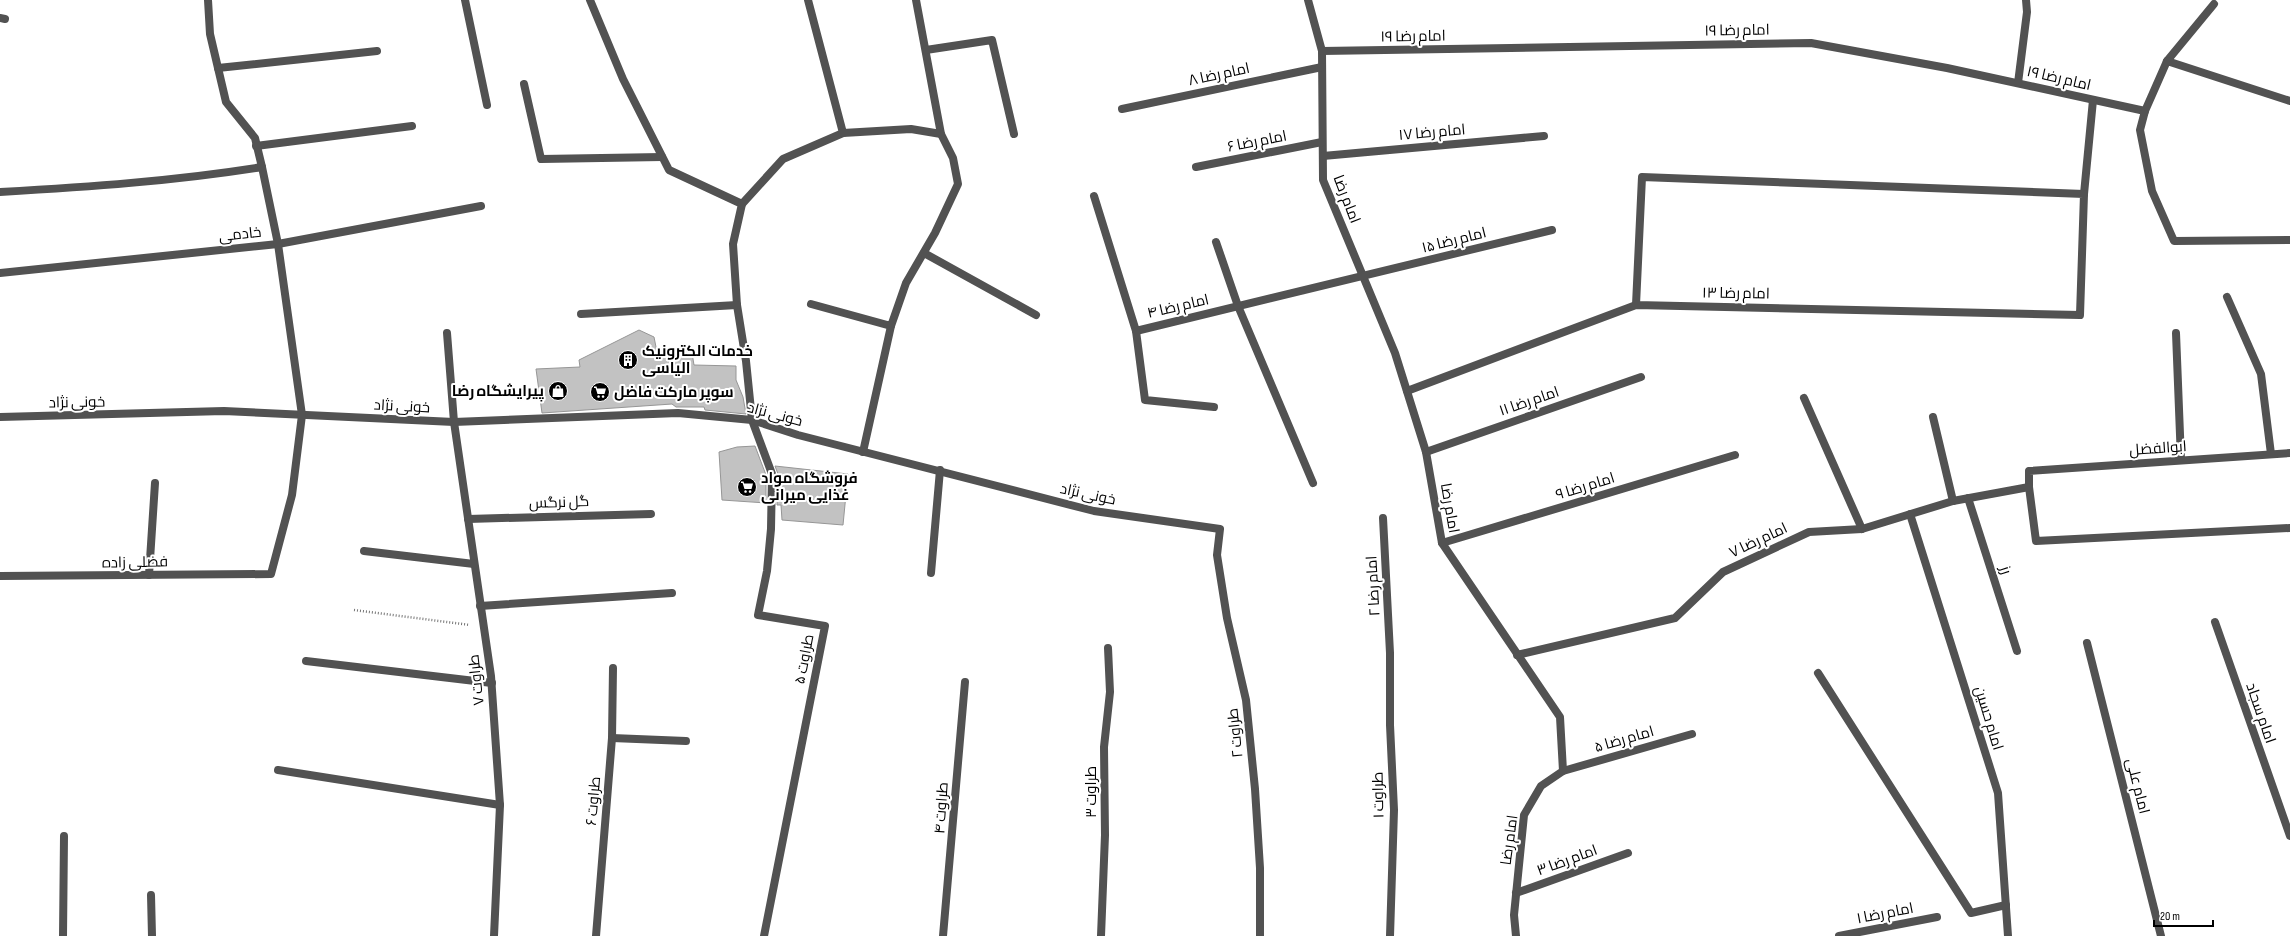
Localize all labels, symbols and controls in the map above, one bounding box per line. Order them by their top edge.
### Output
street label: امام رضا ۱۹ [1704,20,1770,41]
street label: امام رضا ۱۹ [1380,26,1446,47]
street label: امام رضا ۸ [1187,59,1252,90]
street label: امام رضا ۱۹ [2025,62,2093,95]
street label: امام رضا ۱۷ [1398,120,1466,145]
street label: امام رضا ۶ [1226,126,1288,157]
street label: امام رضا [1329,172,1364,226]
street label: خادمی [218,223,262,246]
street label: امام رضا ۱۵ [1420,223,1488,258]
street label: امام رضا ۱۳ [1702,283,1770,304]
street label: امام رضا ۴ [1145,290,1211,323]
place label: خدمات الکترونیک الیاسی [642,342,753,378]
building icon: خدمات الکترونیک الیاسی [617,349,639,371]
shop icon: پیرایشگاه رضا [547,380,569,402]
supermarket icon: سوپر مارکت فاضل [589,381,611,403]
place label: پیرایشگاه رضا [452,382,545,402]
street label: امام رضا ۱۱ [1497,382,1562,421]
place label: سوپر مارکت فاضل [614,383,734,403]
street label: خونی نژاد [49,393,105,412]
street label: خونی نژاد [373,396,431,417]
street label: خونی نژاد [745,398,805,431]
street label: ابوالفضل [2129,437,2188,460]
place label: فروشگاه مواد غذایی میرانی [761,469,858,505]
street label: امام رضا ۹ [1553,469,1617,504]
supermarket icon: فروشگاه مواد غذایی میرانی [736,476,758,498]
street label: خونی نژاد [1058,479,1117,510]
street label: امام رضا [1436,482,1463,535]
street label: گل نرگس [529,492,590,513]
street label: امام رضا ۷ [1726,519,1790,562]
street label: فضلی زاده [102,552,168,573]
street label: امام رضا ۲ [1362,555,1385,617]
street label: رز [1995,563,2016,577]
street label: طراوت ۵ [790,633,819,686]
street label: طراوت ۷ [464,653,489,707]
street label: امام سجاد [2241,680,2280,746]
street label: امام حسین [1970,684,2007,752]
street label: طراوت ۲ [1223,707,1248,759]
street label: امام رضا ۵ [1592,722,1656,757]
street label: امام علی [2121,756,2154,816]
street label: طراوت ۳ [1082,766,1101,818]
street label: طراوت ۱ [1369,771,1388,819]
street label: طراوت ۶ [582,776,605,826]
street label: طراوت ۴ [930,781,953,835]
street label: امام رضا [1497,814,1522,866]
street label: امام رضا ۳ [1534,841,1600,880]
street label: امام رضا ۱ [1855,899,1915,928]
scale bar [2154,902,2213,928]
text: 20 m [2160,909,2180,924]

